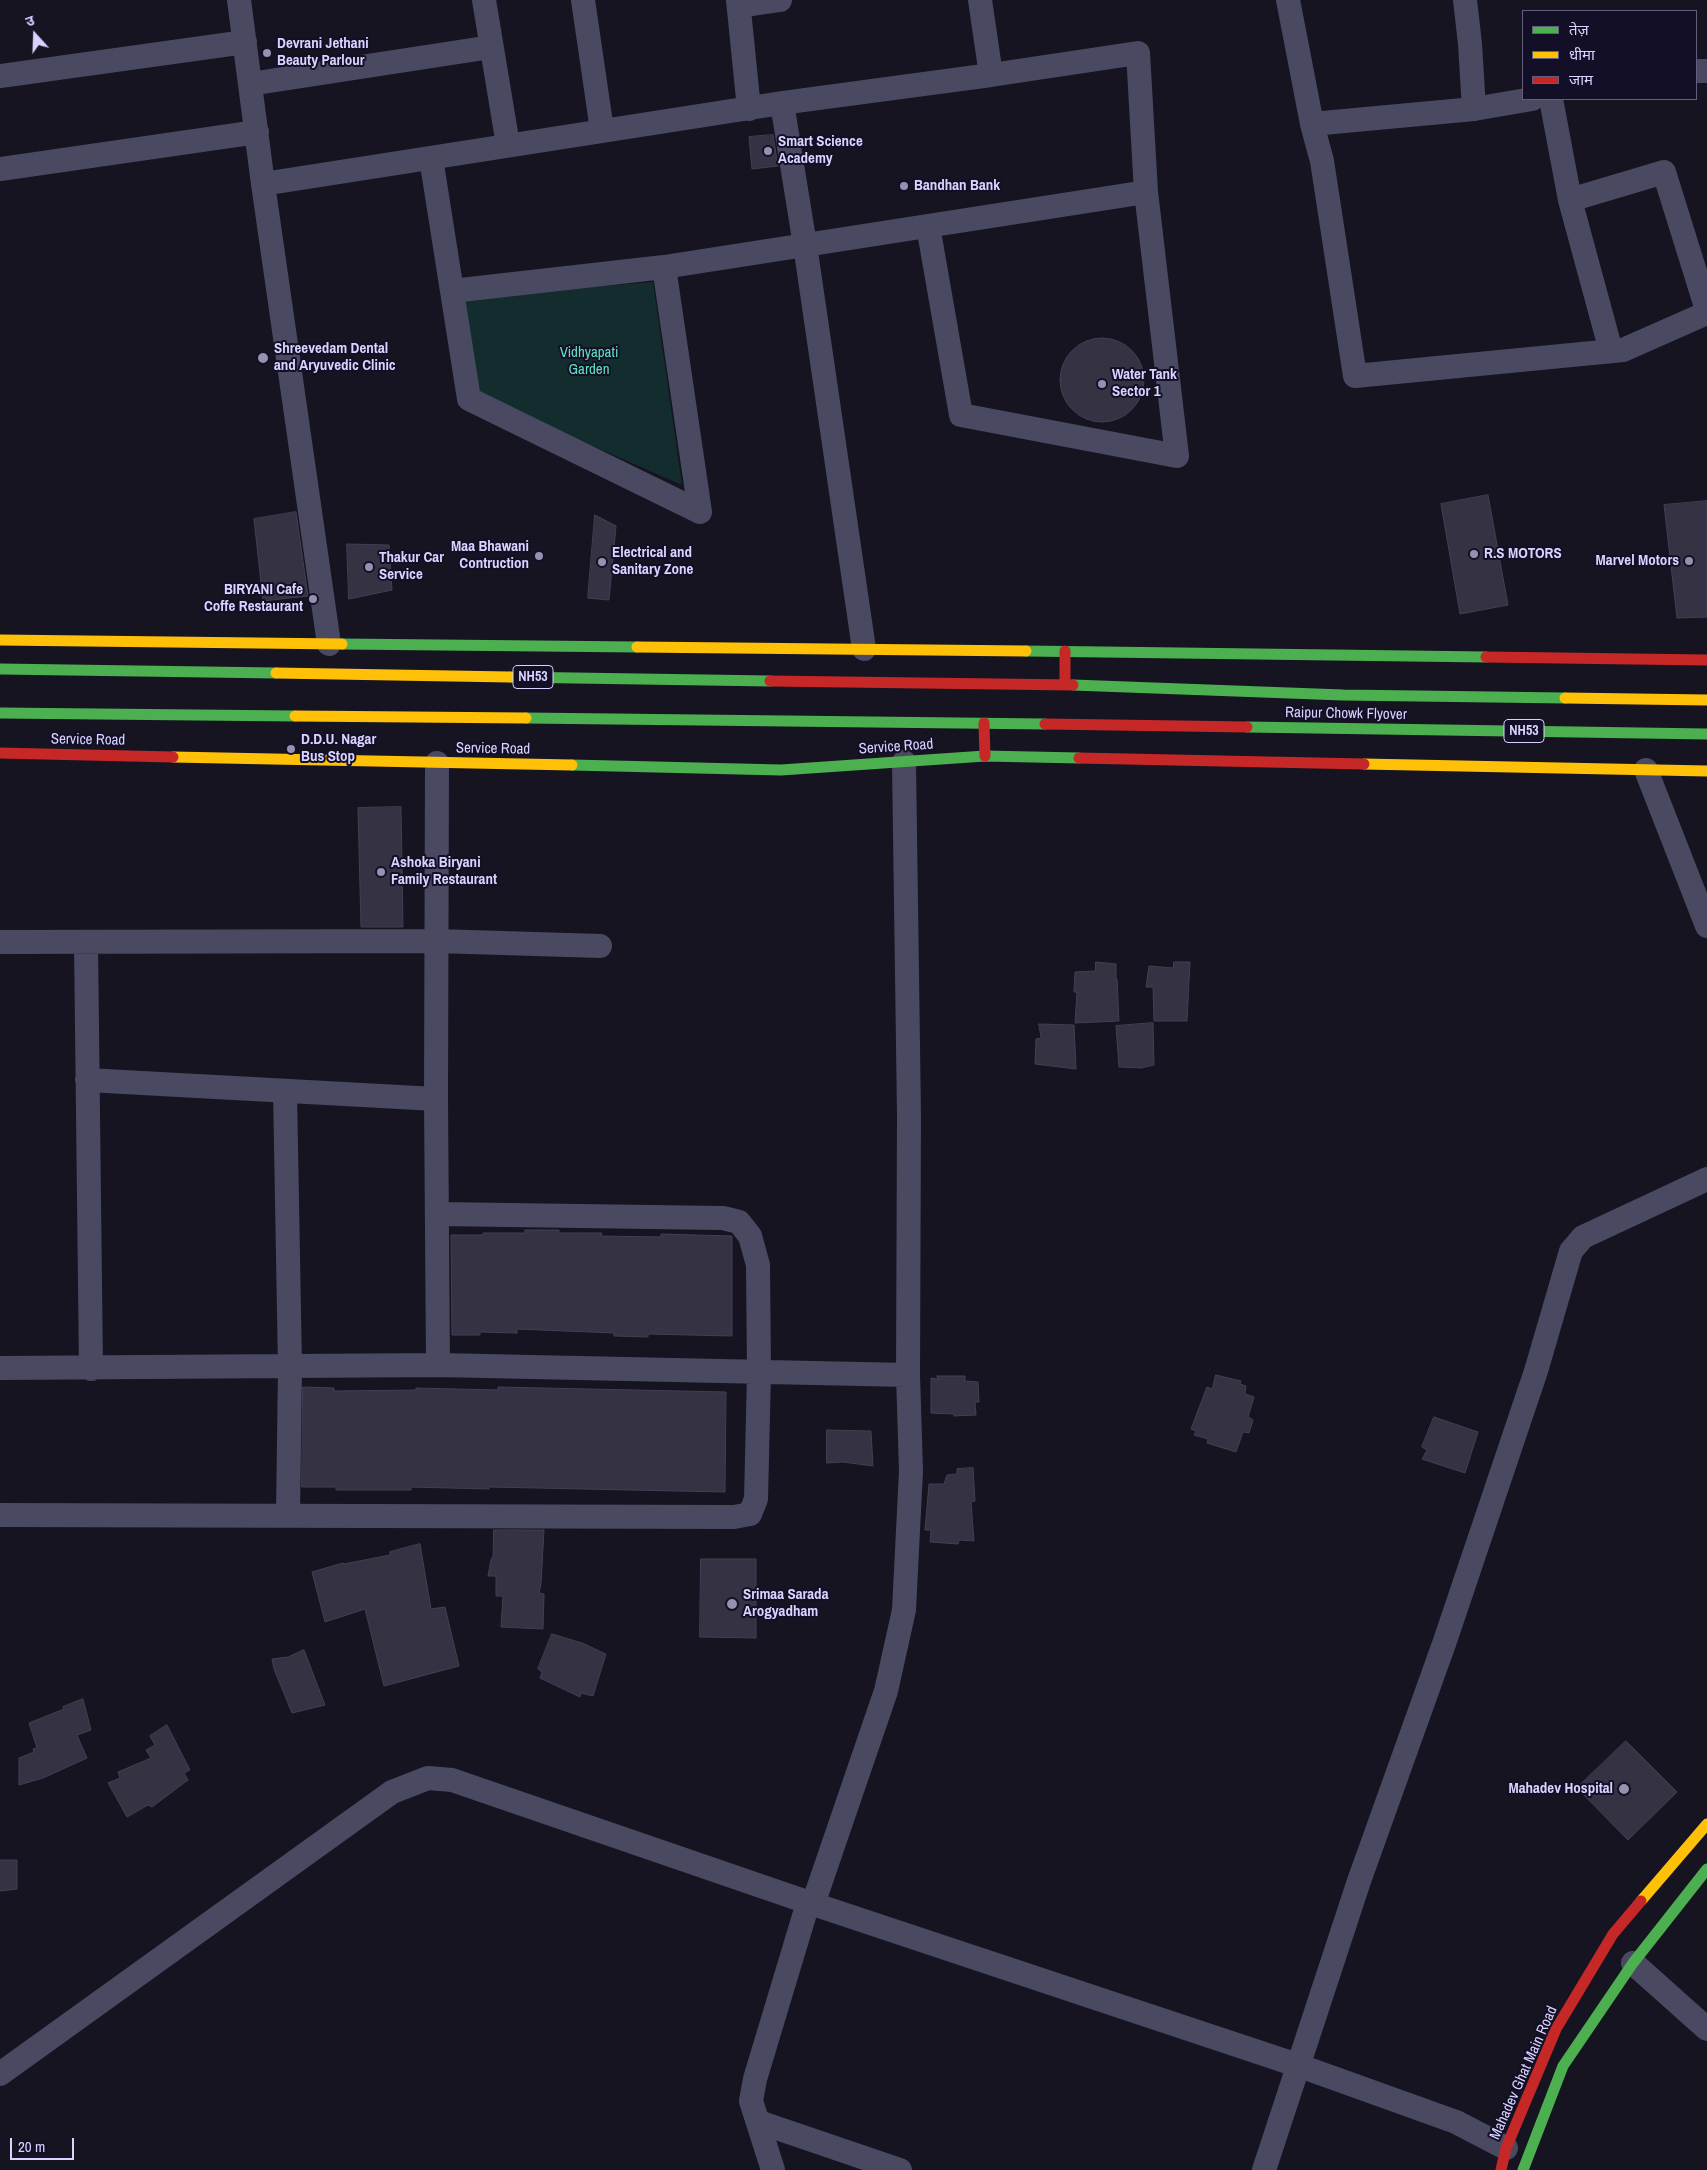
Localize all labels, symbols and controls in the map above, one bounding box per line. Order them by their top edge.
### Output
north arrow [10,10,60,60]
legend [1522,10,1697,100]
text: उ [23,11,37,31]
text: तेज़ [1569,19,1589,40]
place label: Devrani Jethani Beauty Parlour [277,35,369,70]
text: धीमा [1569,44,1595,65]
marker: Devrani Jethani Beauty Parlour [261,47,273,59]
text: जाम [1569,69,1593,90]
place label: Smart Science Academy [778,133,863,168]
marker: Smart Science Academy [762,145,774,157]
place label: Bandhan Bank [914,177,1000,195]
marker: Bandhan Bank [898,180,910,192]
place label: Shreevedam Dental and Aryuvedic Clinic [274,340,396,375]
park label: Vidhyapati Garden [560,344,618,379]
marker: Shreevedam Dental and Aryuvedic Clinic [256,351,270,365]
place label: Water Tank Sector 1 [1112,366,1177,401]
marker: Water Tank Sector 1 [1096,378,1108,390]
place label: Maa Bhawani Contruction [451,538,529,573]
place label: Electrical and Sanitary Zone [612,544,693,579]
place label: R.S MOTORS [1484,545,1562,563]
marker: R.S MOTORS [1468,548,1480,560]
place label: Thakur Car Service [379,549,444,584]
marker: Maa Bhawani Contruction [533,550,545,562]
place label: Marvel Motors [1596,552,1679,570]
marker: Marvel Motors [1683,555,1695,567]
marker: Electrical and Sanitary Zone [596,556,608,568]
marker: Thakur Car Service [363,561,375,573]
place label: BIRYANI Cafe Coffe Restaurant [204,581,303,616]
marker: BIRYANI Cafe Coffe Restaurant [307,593,319,605]
road number: NH53 [513,666,553,689]
street label: Raipur Chowk Flyover [1285,704,1407,724]
road number: NH53 [1504,719,1544,742]
street label: Service Road [51,730,125,750]
place label: D.D.U. Nagar Bus Stop [301,731,376,766]
street label: Service Road [858,735,934,759]
street label: Service Road [456,739,530,759]
marker: D.D.U. Nagar Bus Stop [285,743,297,755]
place label: Ashoka Biryani Family Restaurant [391,854,497,889]
marker: Ashoka Biryani Family Restaurant [375,866,387,878]
place label: Srimaa Sarada Arogyadham [743,1586,828,1621]
marker: Srimaa Sarada Arogyadham [725,1597,739,1611]
place label: Mahadev Hospital [1508,1780,1613,1798]
marker: Mahadev Hospital [1617,1782,1631,1796]
street label: Mahadev Ghat Main Road [1486,2003,1562,2143]
scale bar [12,2128,76,2160]
text: 20 m [18,2136,45,2157]

